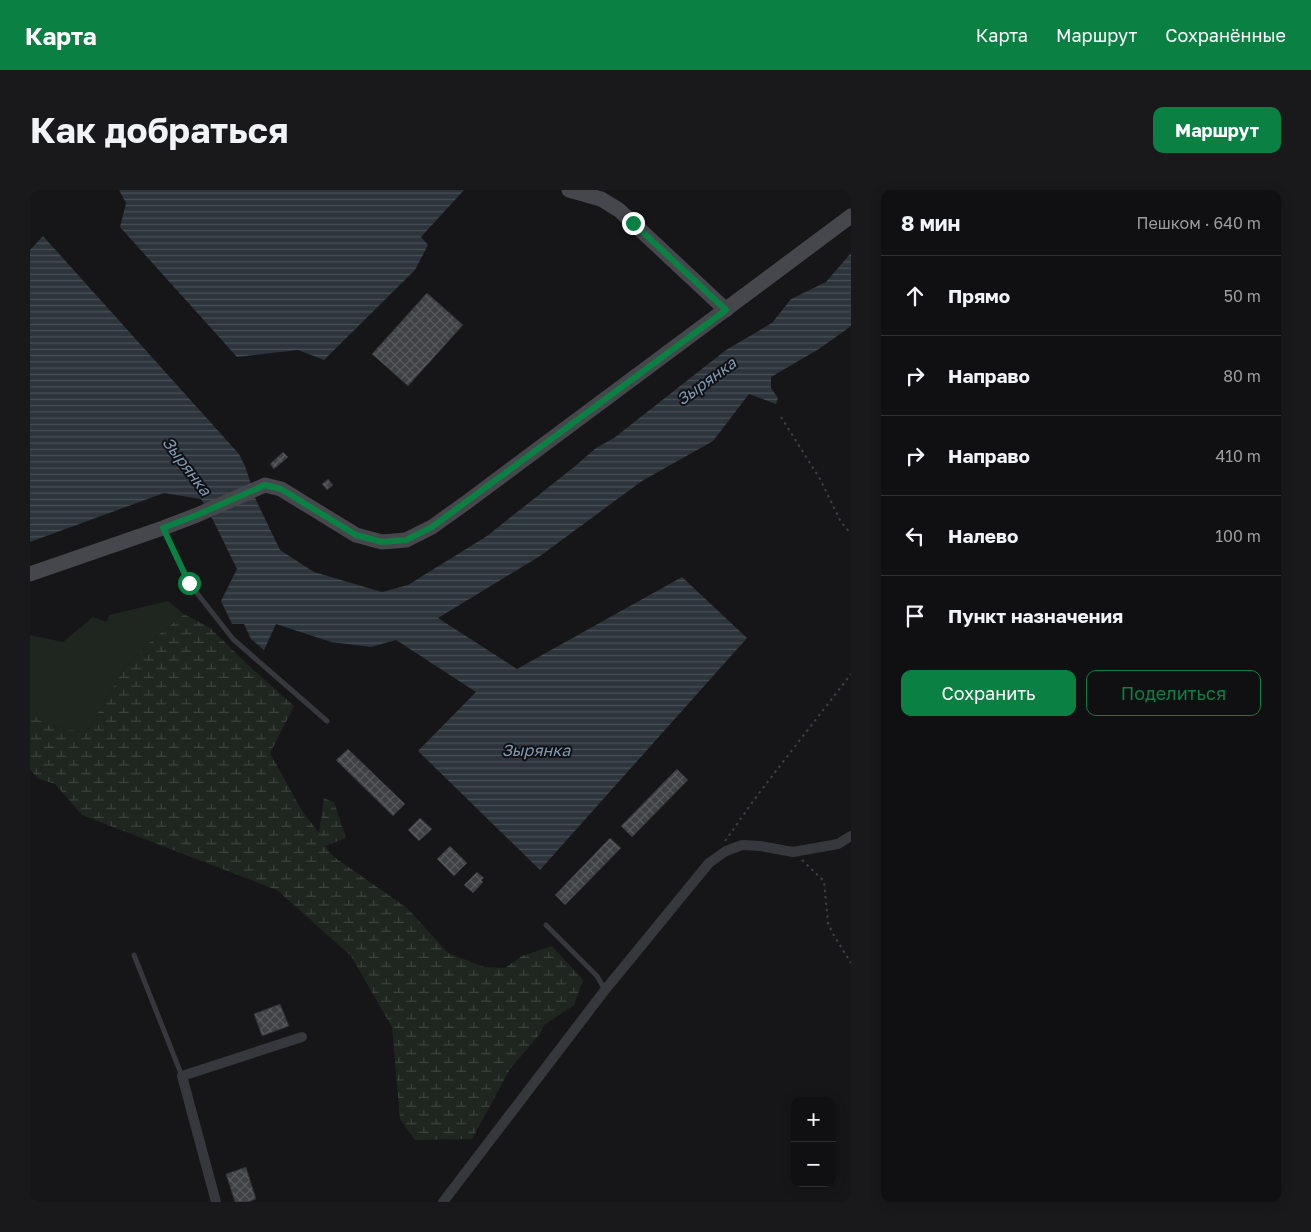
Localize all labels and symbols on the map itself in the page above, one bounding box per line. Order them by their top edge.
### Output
route end [622,212,645,235]
water label: Зырянка [672,352,740,409]
water label: Зырянка [158,433,216,500]
route start [178,572,201,595]
water label: Зырянка [502,740,571,760]

